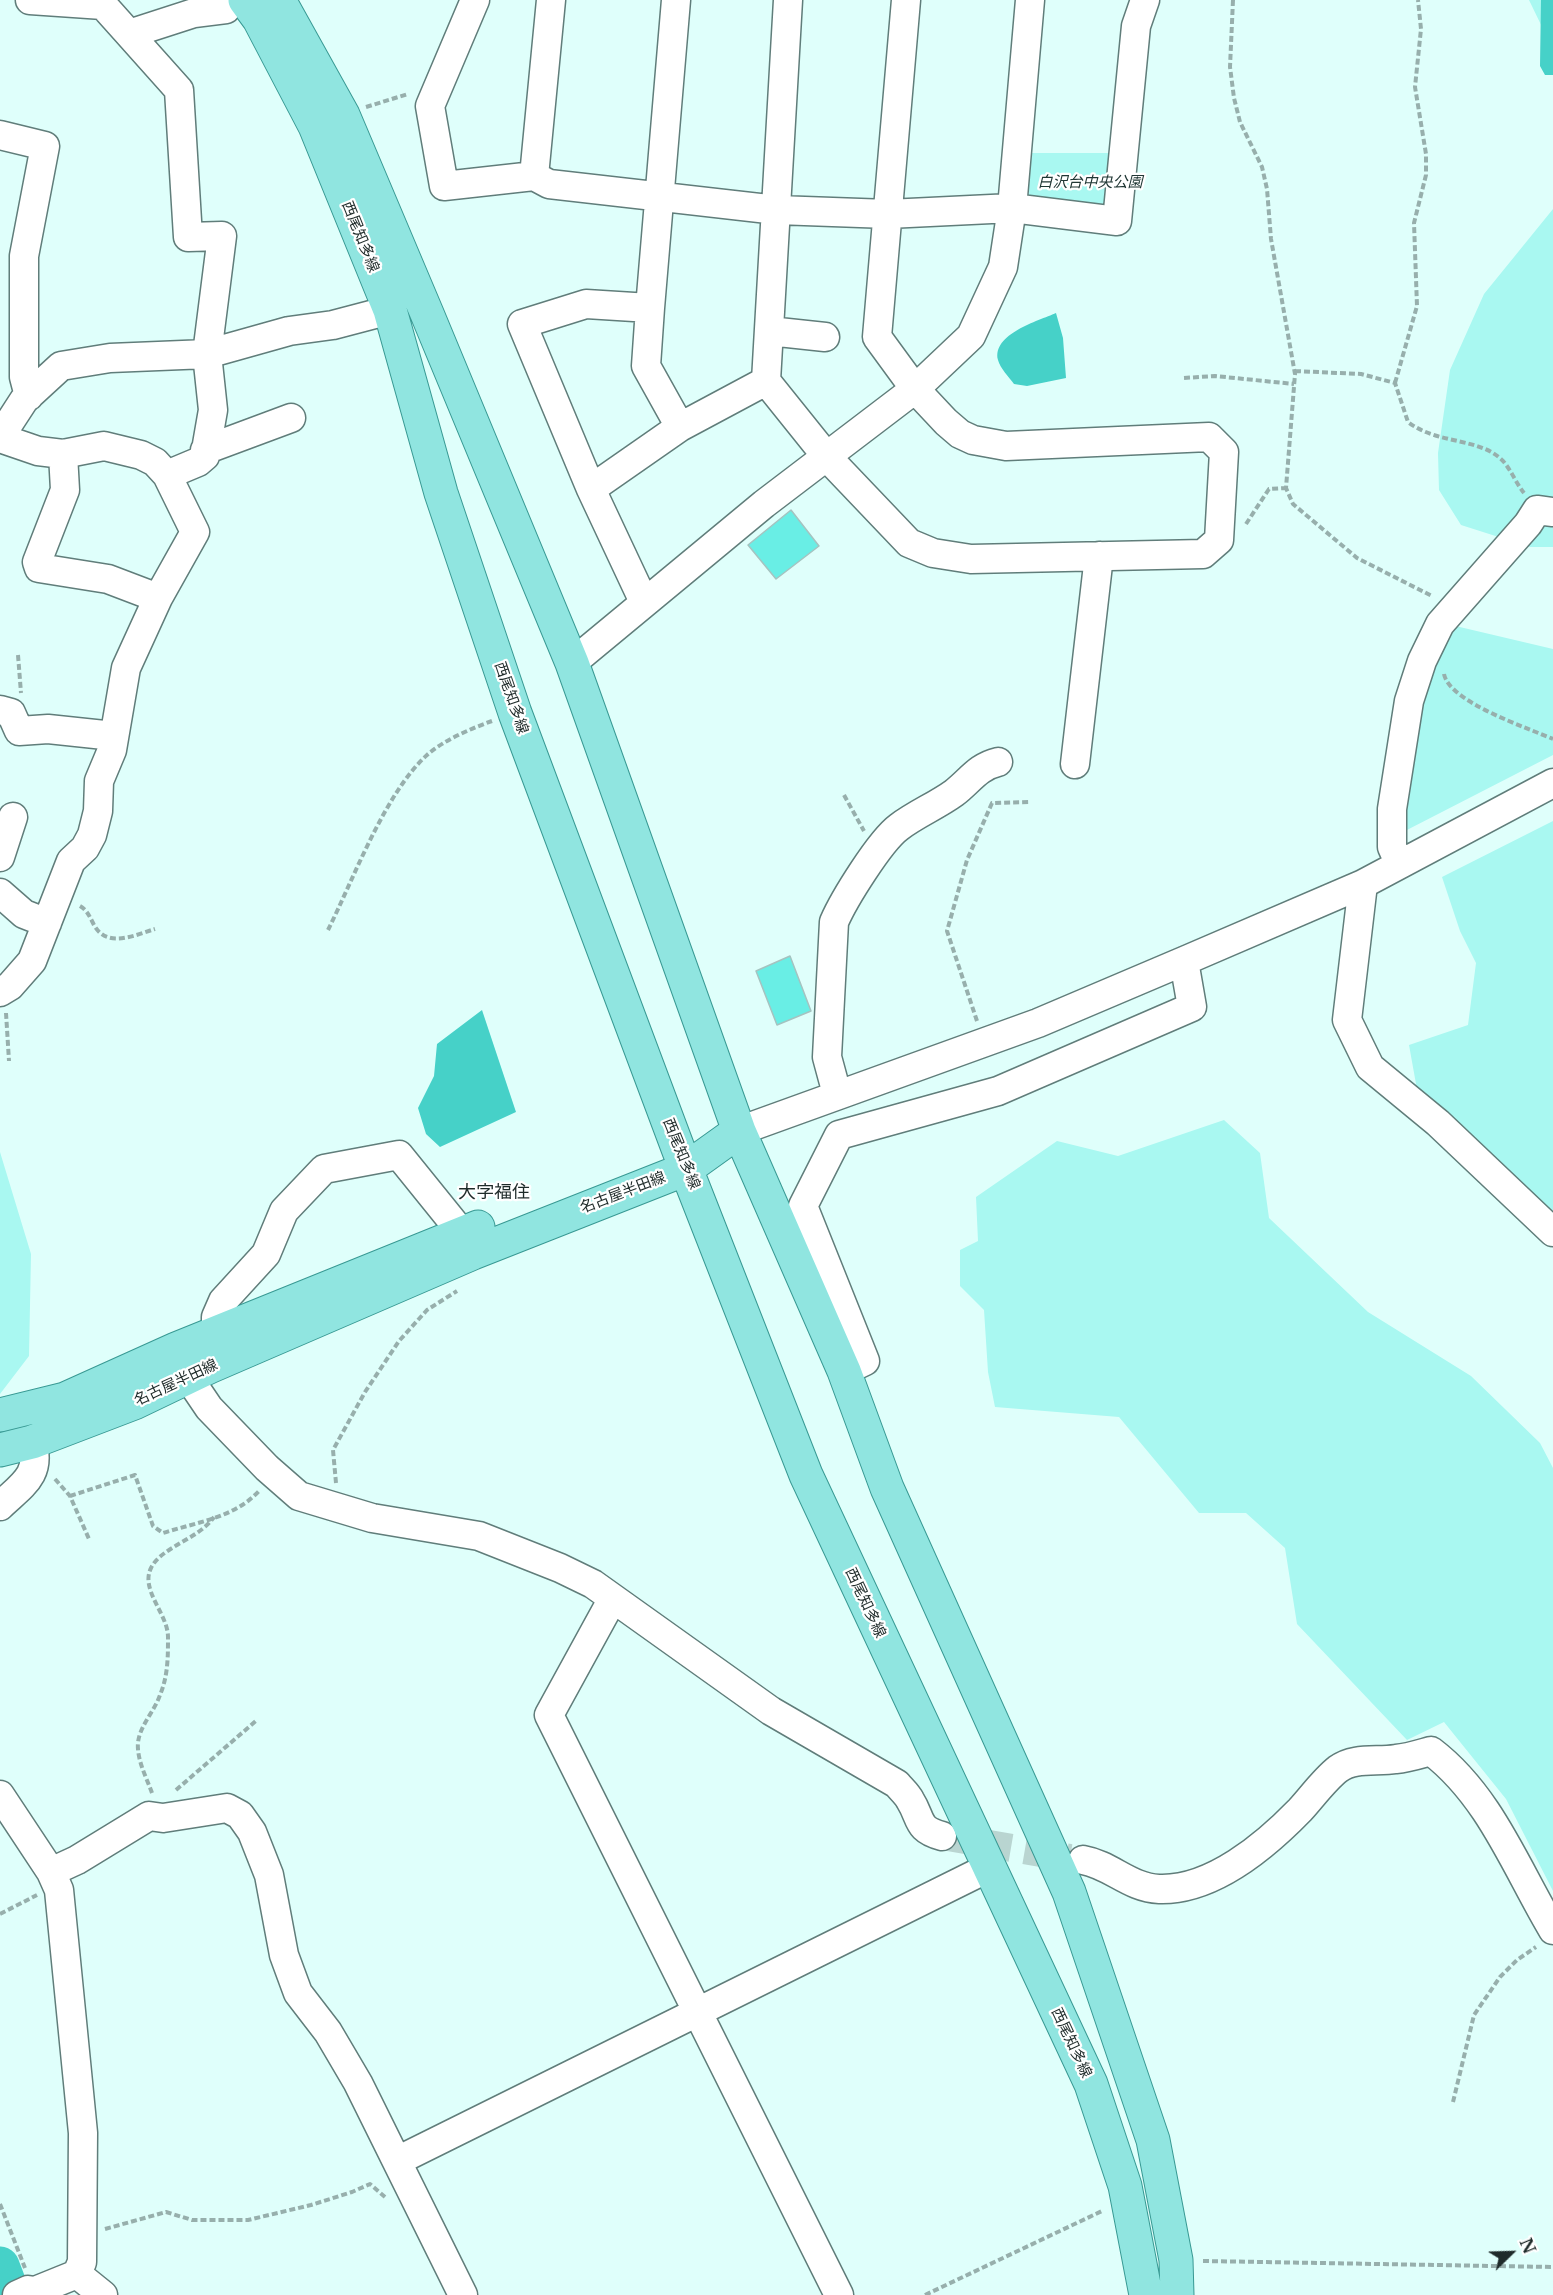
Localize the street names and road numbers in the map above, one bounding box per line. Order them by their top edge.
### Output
street label: 西尾知多線 [338,199,382,275]
street label: 西尾知多線 [490,660,532,736]
street label: 西尾知多線 [659,1116,703,1192]
street label: 名古屋半田線 [578,1168,668,1218]
street label: 名古屋半田線 [131,1356,221,1410]
street label: 西尾知多線 [841,1565,889,1641]
street label: 西尾知多線 [1047,2005,1095,2081]

